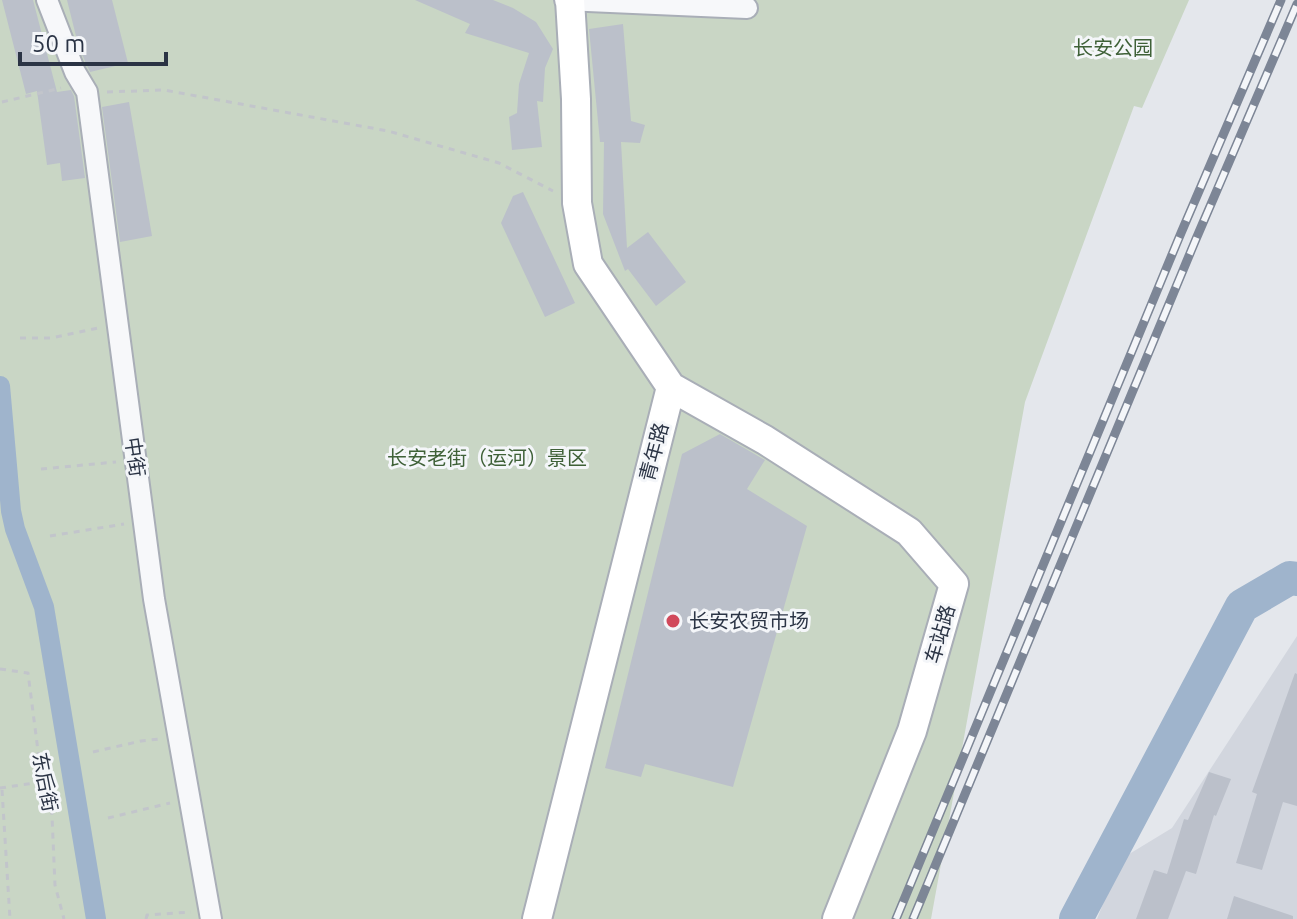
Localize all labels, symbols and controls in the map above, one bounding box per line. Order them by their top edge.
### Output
scale bar [20,16,166,66]
text: 50 m [32,30,85,57]
park label: 长安公园 [1073,36,1153,59]
street label: 青年路 [635,420,672,484]
street label: 中街 [121,436,150,478]
park label: 长安老街（运河）景区 [387,446,587,469]
street label: 车站路 [920,602,959,666]
place label: 长安农贸市场 [689,609,809,632]
marker: 长安农贸市场 [664,612,682,630]
street label: 东后街 [28,750,63,814]

